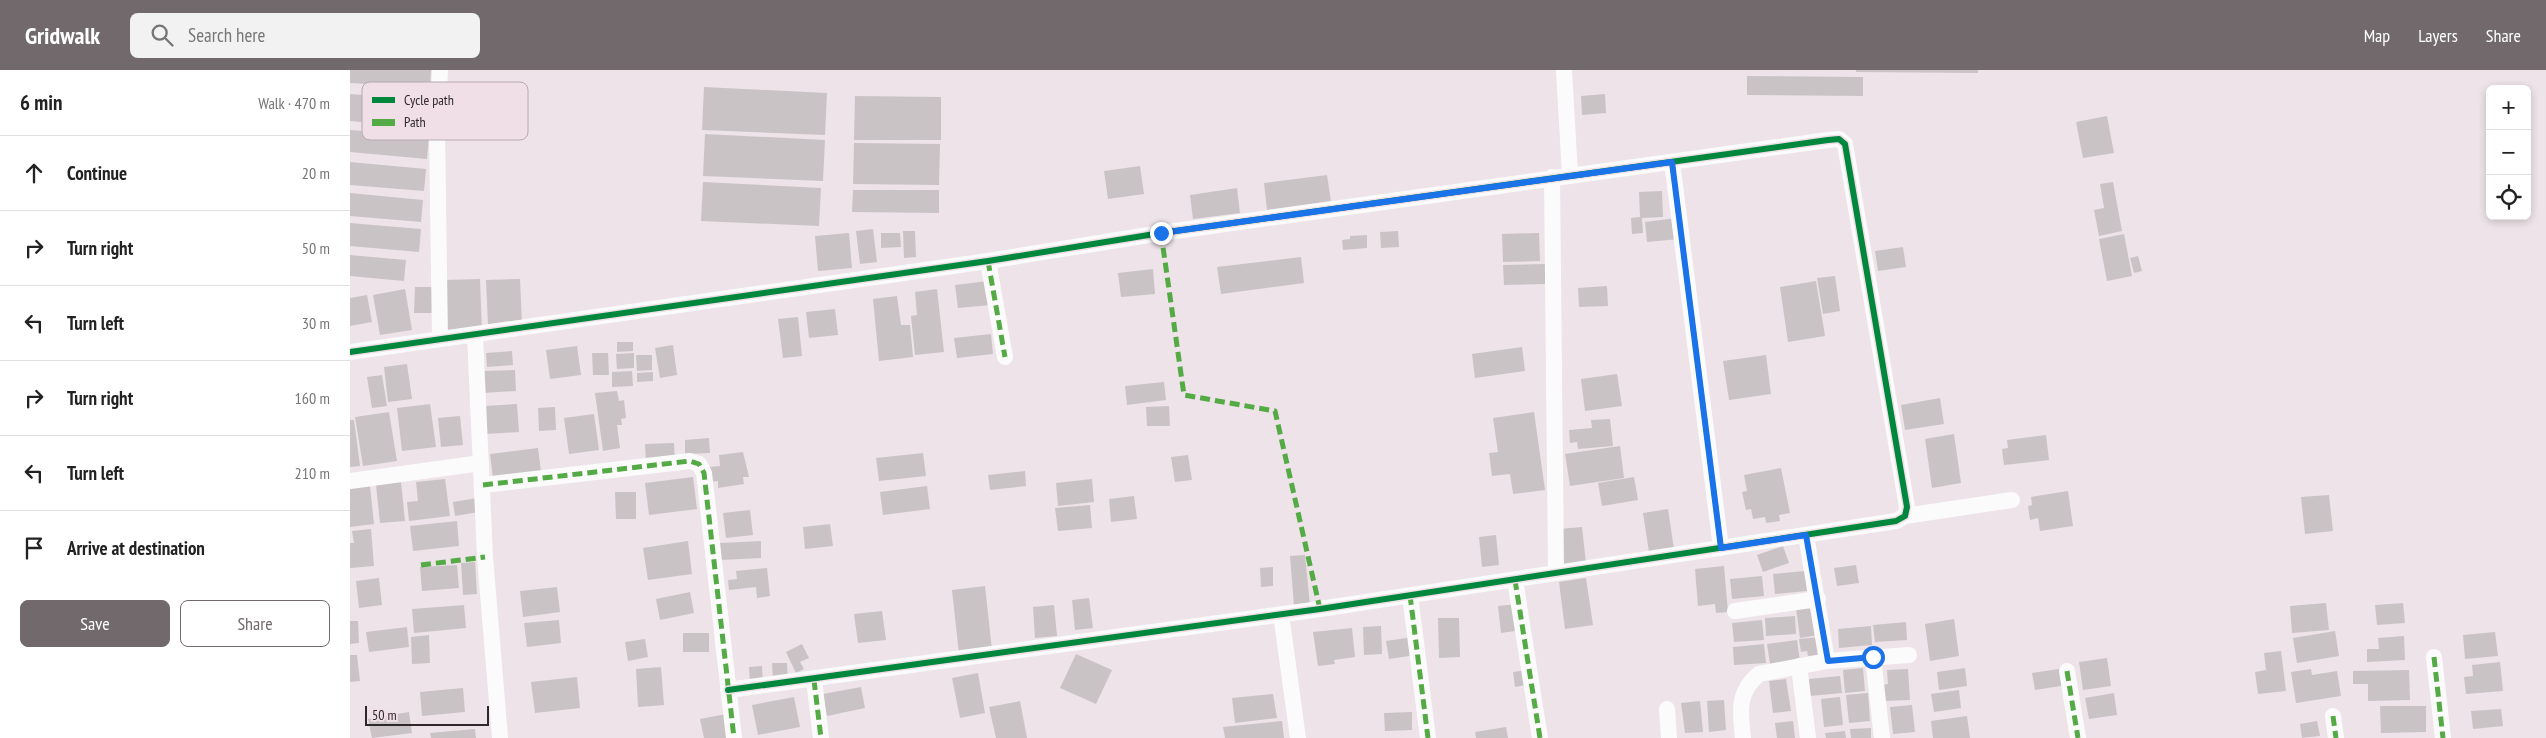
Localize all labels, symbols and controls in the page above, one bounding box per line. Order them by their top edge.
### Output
search box [130,13,480,58]
text: Gridwalk [25,20,100,51]
icon: search [148,21,176,49]
text: Search here [188,23,265,47]
text: Map [2364,24,2390,47]
text: Layers [2418,24,2458,47]
text: Share [2486,24,2521,47]
legend [362,82,528,140]
map controls [2486,85,2531,220]
button: + [2486,85,2531,130]
text: 6 min [20,89,62,116]
text: Cycle path [404,91,454,109]
text: Walk · 470 m [258,93,330,113]
text: Path [404,113,426,131]
button: − [2486,130,2531,175]
icon: ahead [20,159,48,187]
text: Continue [67,161,127,185]
text: 20 m [302,163,330,183]
button: locate [2486,175,2531,220]
route end [1150,222,1173,245]
icon: right [20,234,48,262]
text: Turn right [67,236,133,260]
text: 50 m [302,238,330,258]
icon: left [20,309,48,337]
text: Turn left [67,311,124,335]
text: 30 m [302,313,330,333]
icon: right [20,384,48,412]
text: Turn right [67,386,133,410]
text: 160 m [295,388,330,408]
icon: left [20,459,48,487]
text: Turn left [67,461,124,485]
text: 210 m [295,463,330,483]
icon: arrive [20,534,48,562]
text: Arrive at destination [67,536,205,560]
button: Save [20,600,170,647]
button: Share [180,600,330,647]
route start [1862,646,1885,669]
scale bar [365,703,489,726]
text: 50 m [372,706,397,724]

